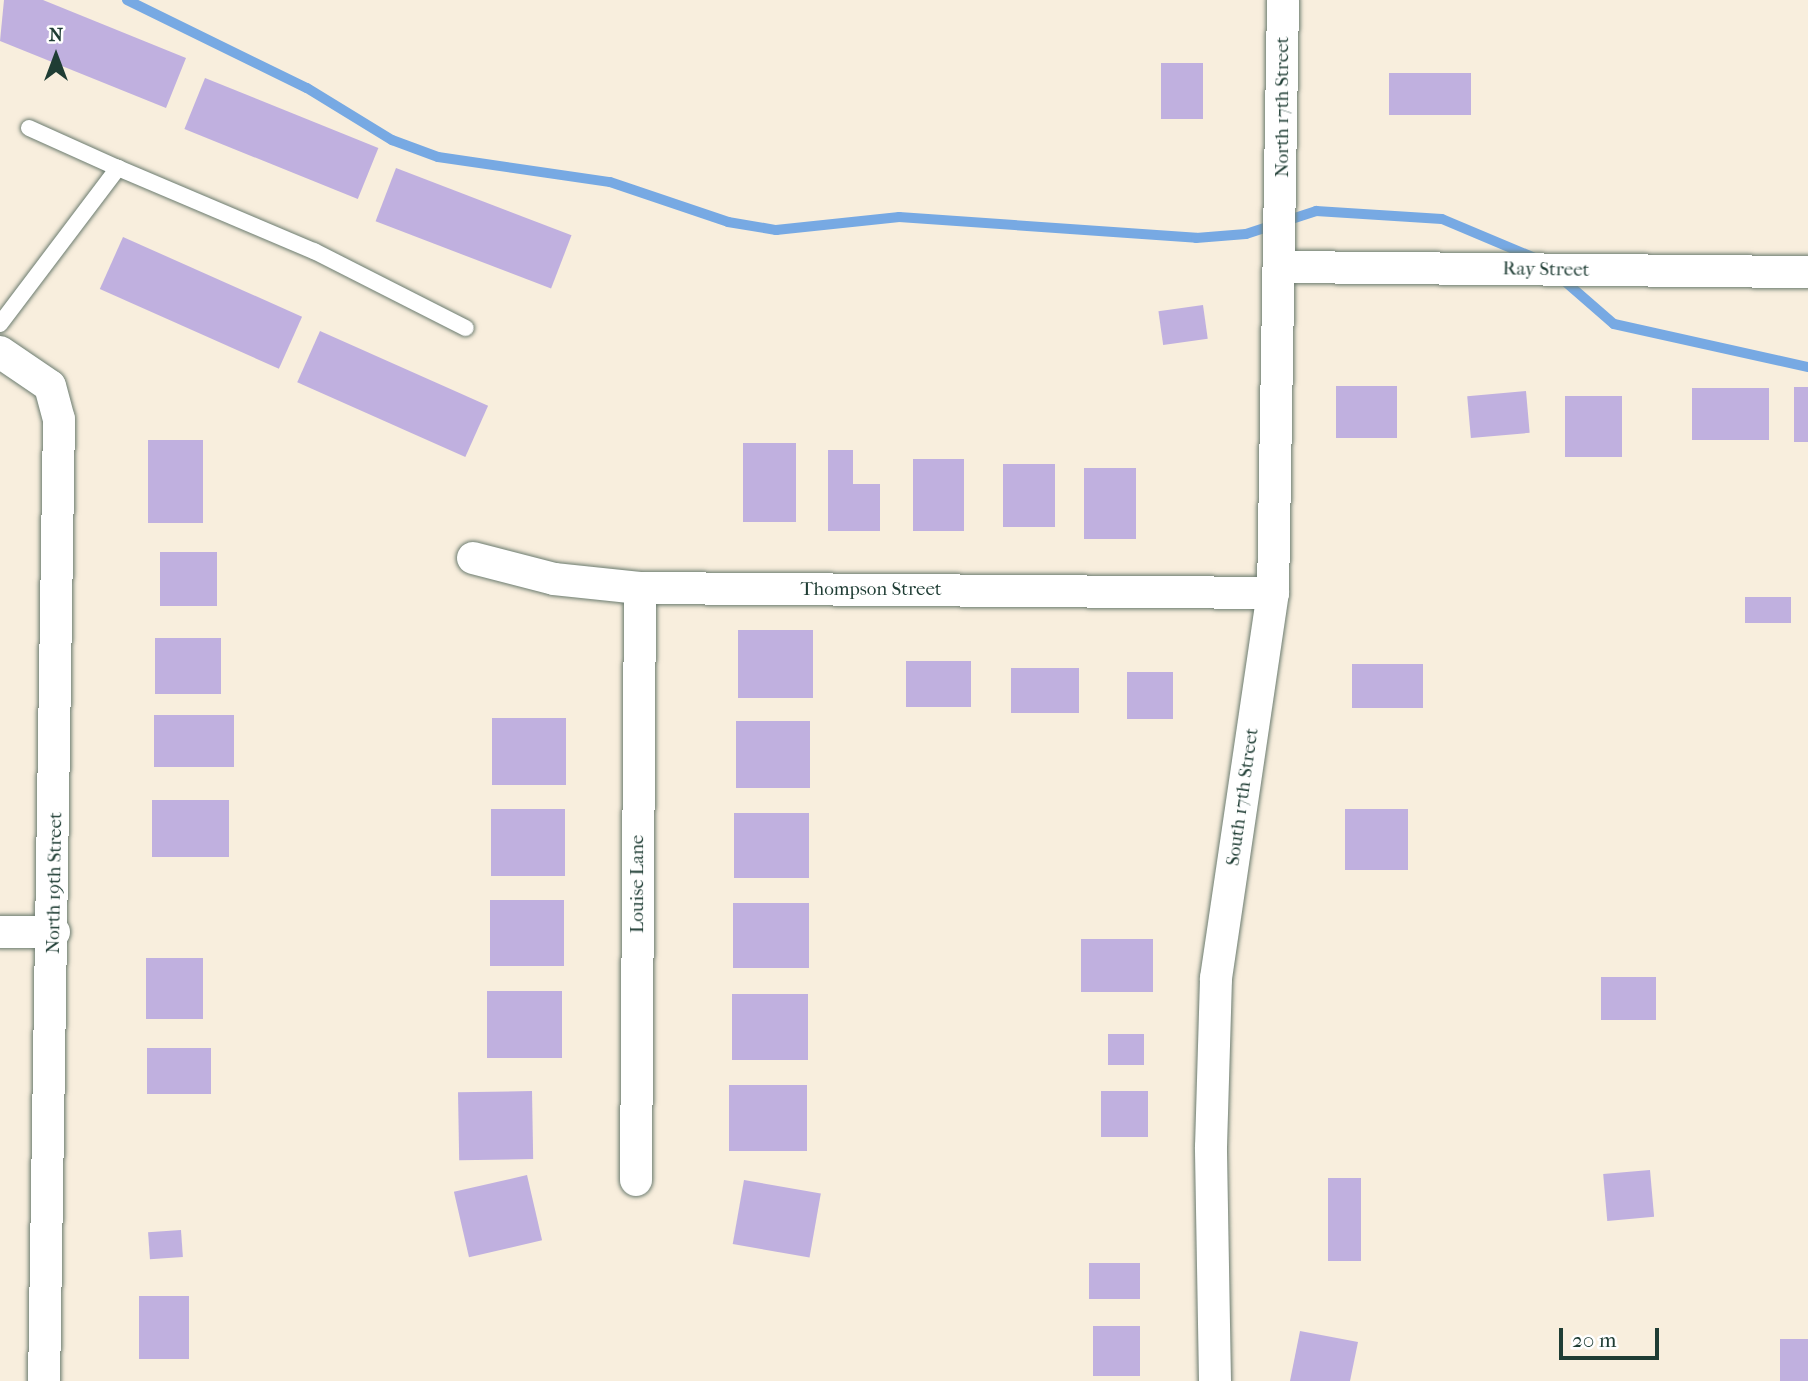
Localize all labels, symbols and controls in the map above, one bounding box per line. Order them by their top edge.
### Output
north arrow [21,21,91,91]
text: N [49,24,63,46]
street label: North 17th Street [1272,37,1294,177]
street label: Ray Street [1502,258,1590,282]
street label: Thompson Street [800,579,942,601]
street label: South 17th Street [1222,727,1264,867]
street label: North 19th Street [42,812,68,954]
street label: Louise Lane [627,835,649,933]
scale bar [1563,1314,1663,1358]
text: 20 m [1572,1328,1616,1352]

